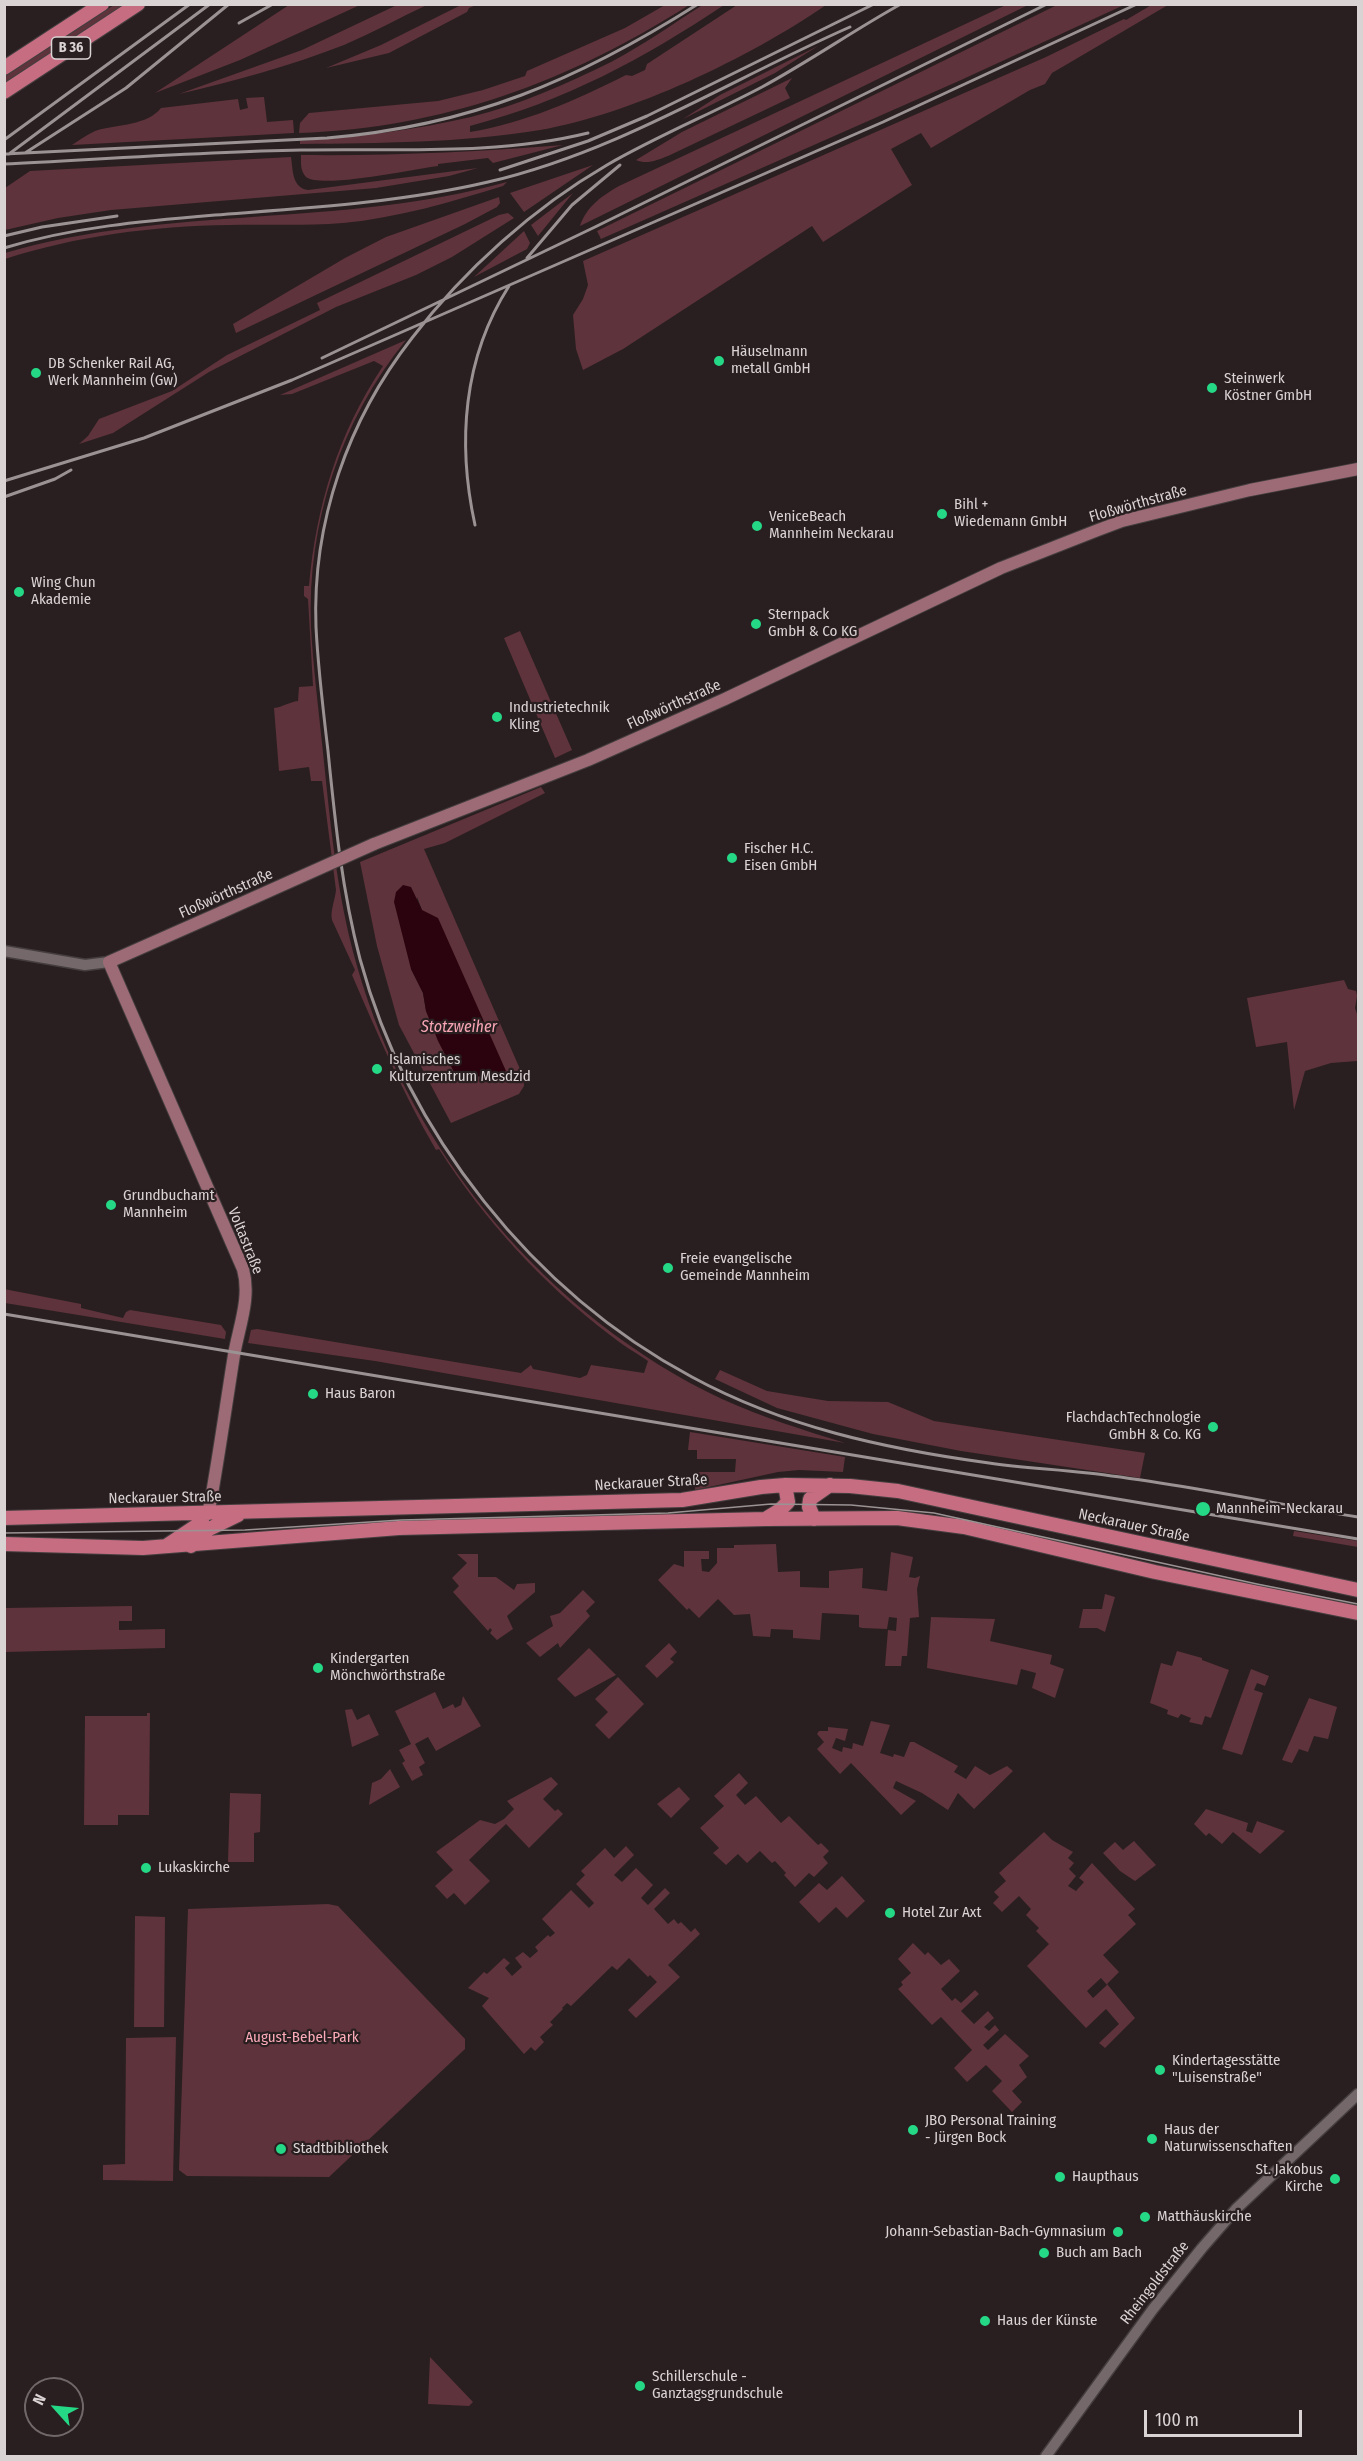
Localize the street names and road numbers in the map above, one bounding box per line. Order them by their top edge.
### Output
road number: B 36 [52,37,90,59]
street label: Floßwörthstraße [1087,481,1189,527]
street label: Floßwörthstraße [624,676,724,734]
street label: Floßwörthstraße [176,865,276,923]
street label: Voltastraße [224,1205,266,1277]
street label: Neckarauer Straße [594,1471,708,1495]
street label: Neckarauer Straße [108,1488,222,1508]
street label: Neckarauer Straße [1077,1505,1191,1547]
street label: Rheingoldstraße [1117,2238,1193,2328]

